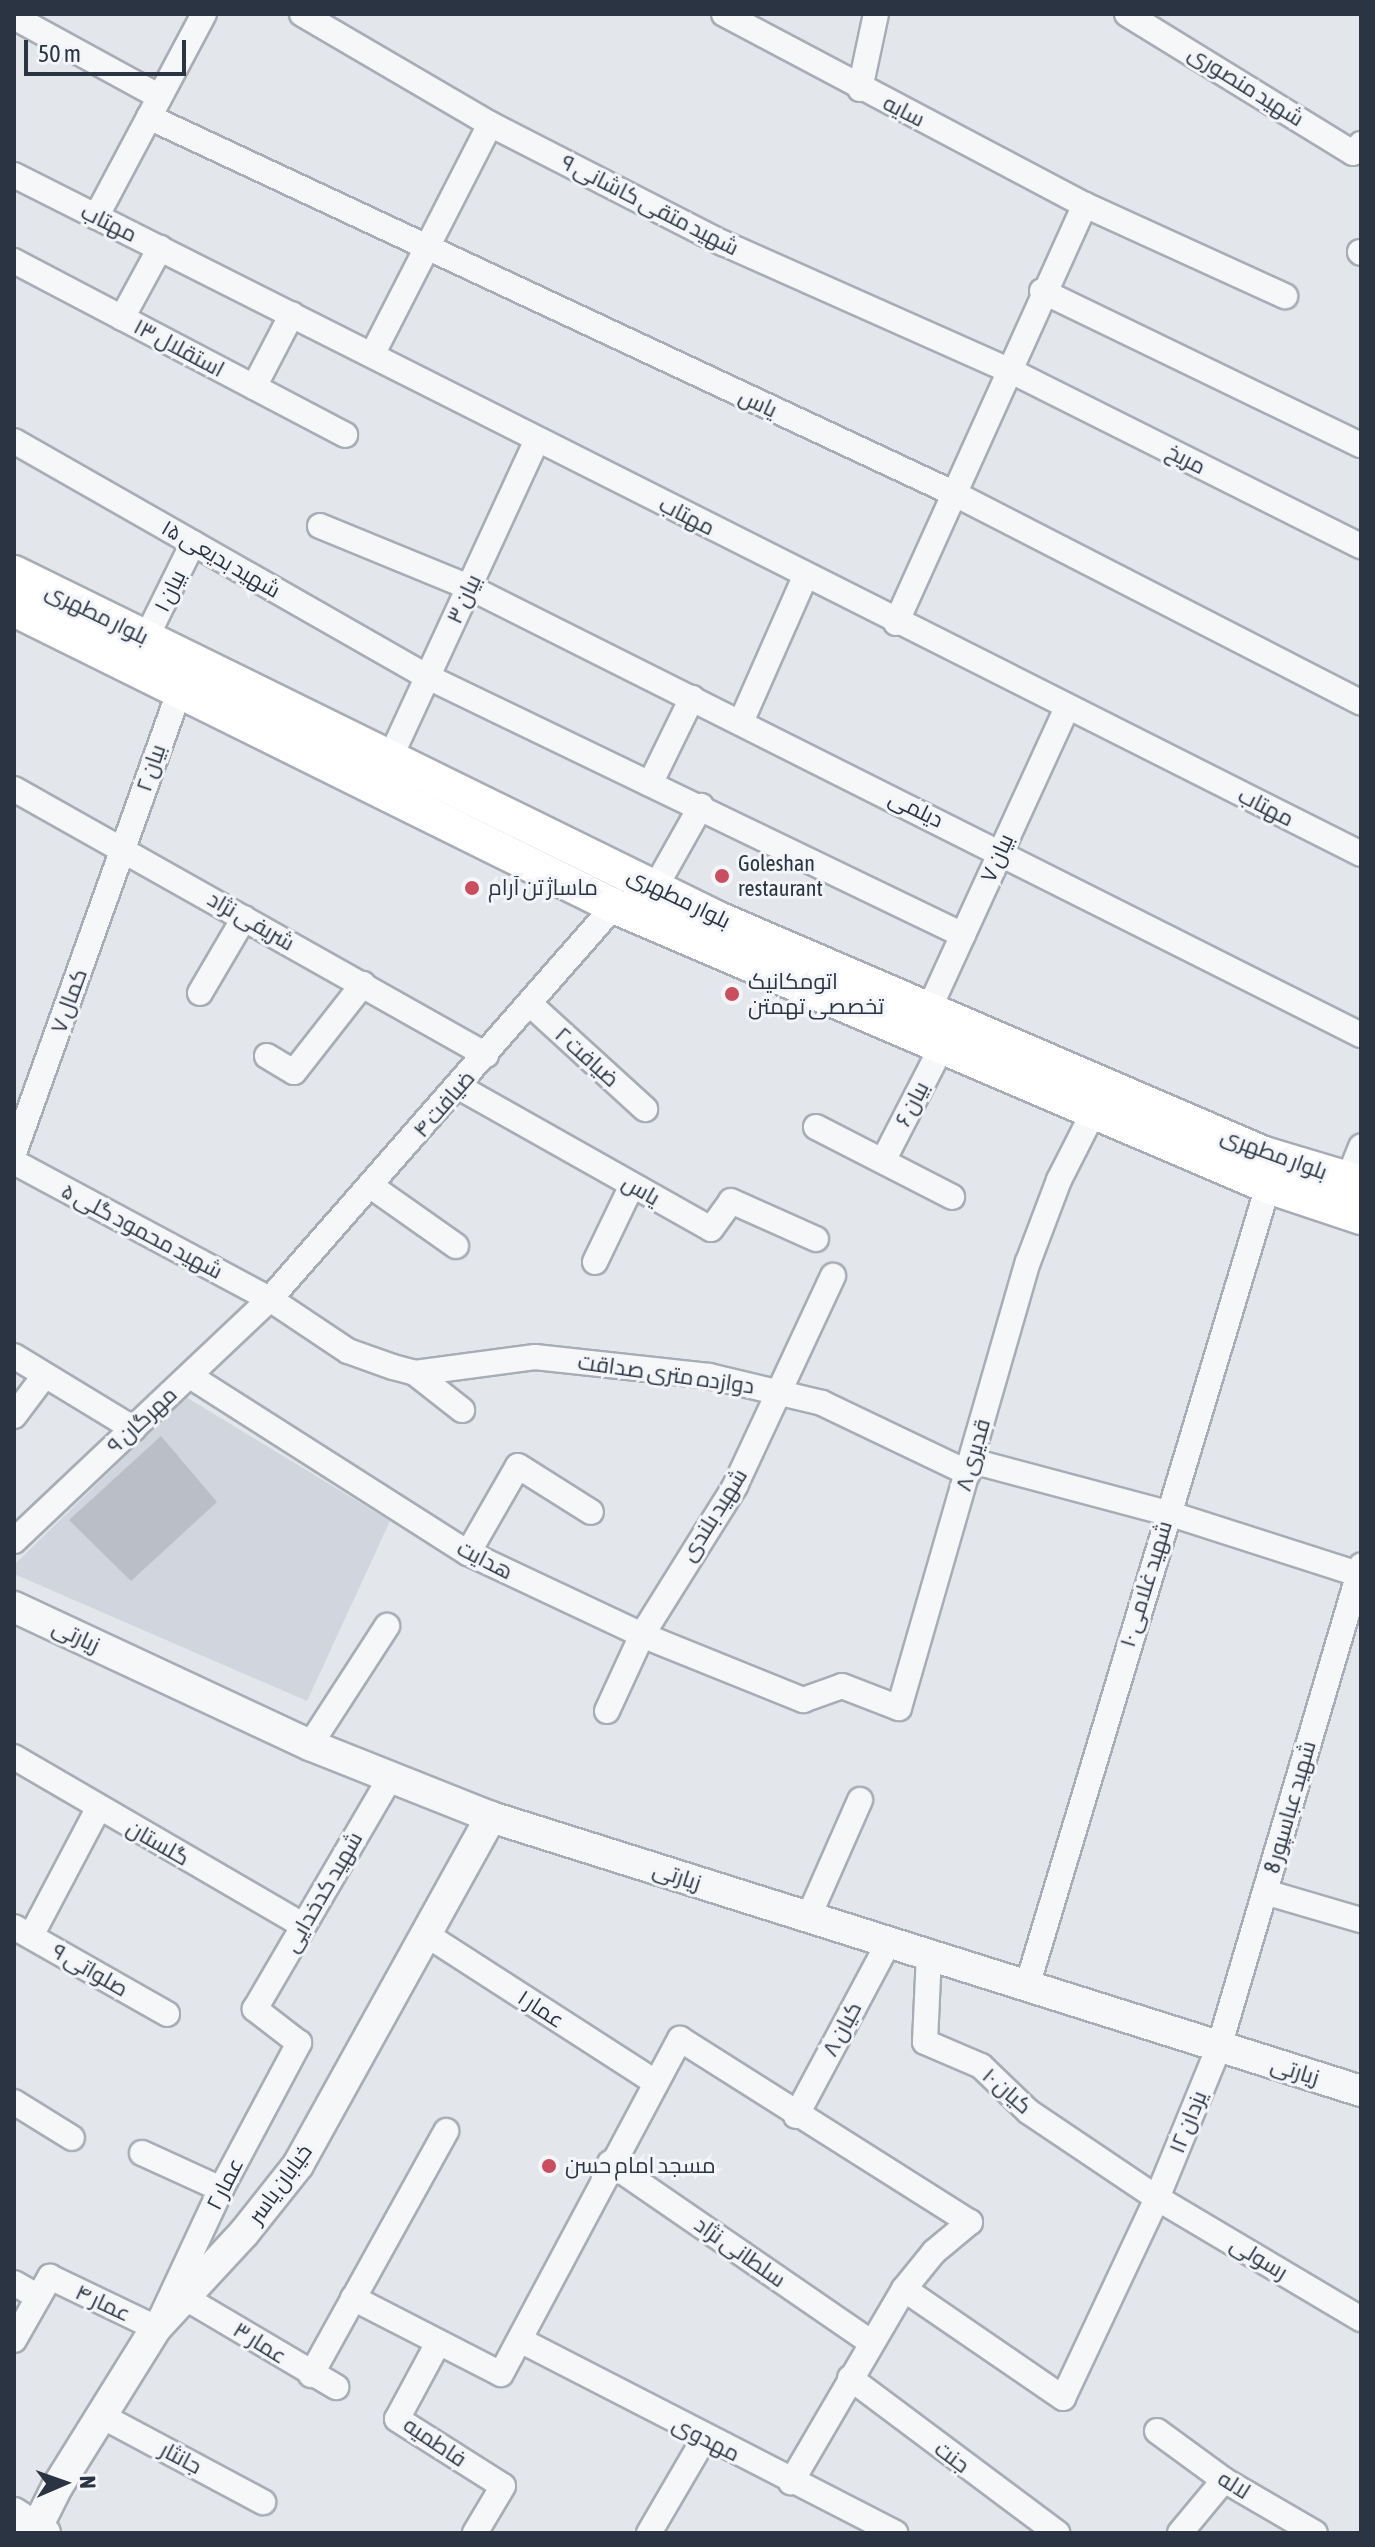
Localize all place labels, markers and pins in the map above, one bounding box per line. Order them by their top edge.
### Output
place label: Goleshan restaurant [738,850,823,902]
marker: Goleshan restaurant [713,867,731,885]
place label: ماساژ تن آرام [488,875,598,901]
marker: ماساژ تن آرام [463,879,481,897]
place label: اتومکانیک تخصصی تهمتن [748,968,884,1020]
marker: اتومکانیک تخصصی تهمتن [723,985,741,1003]
place label: مسجد امام حسن [565,2153,716,2179]
marker: مسجد امام حسن [540,2157,558,2175]

